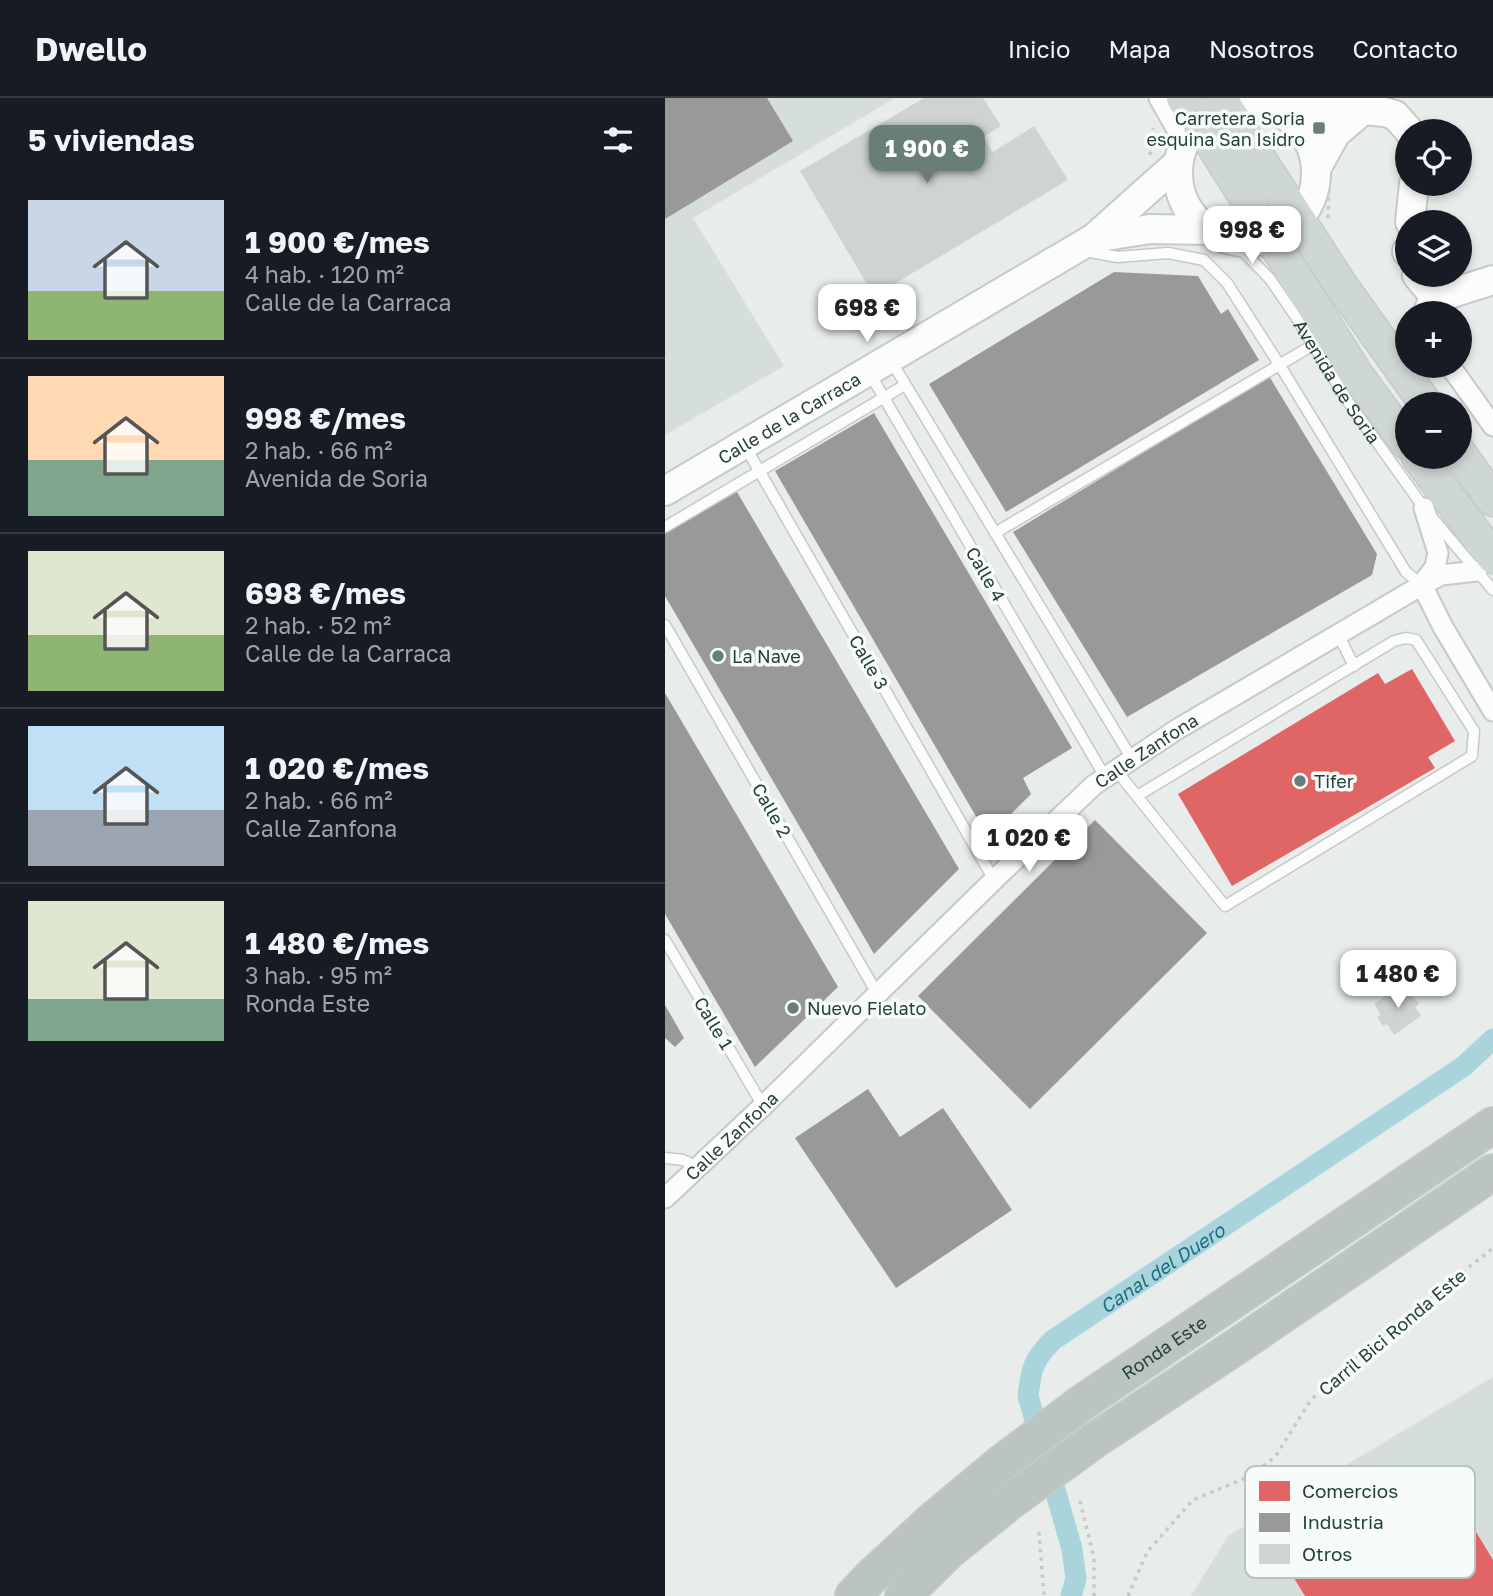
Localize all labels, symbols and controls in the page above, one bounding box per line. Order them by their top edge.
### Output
text: Dwello [35,29,147,68]
text: Inicio [1008,34,1070,63]
text: Mapa [1108,34,1171,63]
text: Nosotros [1209,34,1315,63]
text: Contacto [1353,34,1458,63]
place label: Carretera Soria esquina San Isidro [1147,107,1305,150]
map controls [1395,119,1472,469]
button: locate [1395,119,1472,196]
marker: Carretera Soria esquina San Isidro [1311,120,1327,136]
icon: filters [599,121,637,159]
text: 5 viviendas [28,122,195,158]
pin: 1 900 € [862,126,992,185]
text: 1 900 € [885,134,969,162]
pin: 998 € [1203,206,1301,266]
button: layers [1395,210,1472,287]
text: 998 € [1219,215,1285,243]
text: 1 900 €/mes [245,224,430,260]
icon: home [84,228,168,312]
text: 4 hab. · 120 m² [245,260,404,288]
pin: 698 € [818,285,916,344]
text: Calle de la Carraca [245,288,451,316]
text: 698 € [834,293,900,321]
button: + [1395,301,1472,378]
street label: Avenida de Soria [1289,315,1385,448]
street label: Calle de la Carraca [714,367,864,468]
button: − [1395,392,1472,469]
text: 998 €/mes [245,400,406,436]
icon: home [84,404,168,488]
text: 2 hab. · 66 m² [245,436,392,464]
text: Avenida de Soria [245,464,428,492]
street label: Calle 4 [962,543,1010,605]
text: 698 €/mes [245,575,406,611]
icon: home [84,579,168,663]
text: 2 hab. · 52 m² [245,611,391,639]
street label: Calle 3 [845,631,893,693]
text: Calle de la Carraca [245,639,451,667]
place label: La Nave [732,645,801,667]
marker: La Nave [710,648,726,664]
street label: Calle Zanfona [1090,709,1202,793]
text: 1 020 €/mes [245,750,429,786]
icon: home [84,754,168,838]
place label: Tifer [1314,770,1354,792]
marker: Tifer [1292,773,1308,789]
street label: Calle 2 [748,779,796,841]
text: 2 hab. · 66 m² [245,786,392,814]
text: Calle Zanfona [245,814,397,842]
pin: 1 020 € [964,814,1094,874]
text: 1 020 € [987,823,1071,851]
text: 1 480 €/mes [245,925,429,961]
icon: home [84,929,168,1013]
pin: 1 480 € [1333,950,1463,1010]
text: 1 480 € [1356,959,1440,987]
text: 3 hab. · 95 m² [245,961,392,989]
text: Ronda Este [245,989,370,1017]
street label: Calle 1 [690,993,738,1054]
place label: Nuevo Fielato [807,997,926,1019]
marker: Nuevo Fielato [785,1000,801,1016]
street label: Calle Zanfona [680,1087,782,1185]
water label: Canal del Duero [1095,1217,1230,1317]
street label: Carril Bici Ronda Este [1314,1264,1470,1400]
street label: Ronda Este [1117,1311,1211,1384]
legend [1245,1466,1475,1578]
text: Comercios [1302,1479,1398,1502]
text: Industria [1302,1510,1384,1533]
text: Otros [1302,1542,1352,1565]

